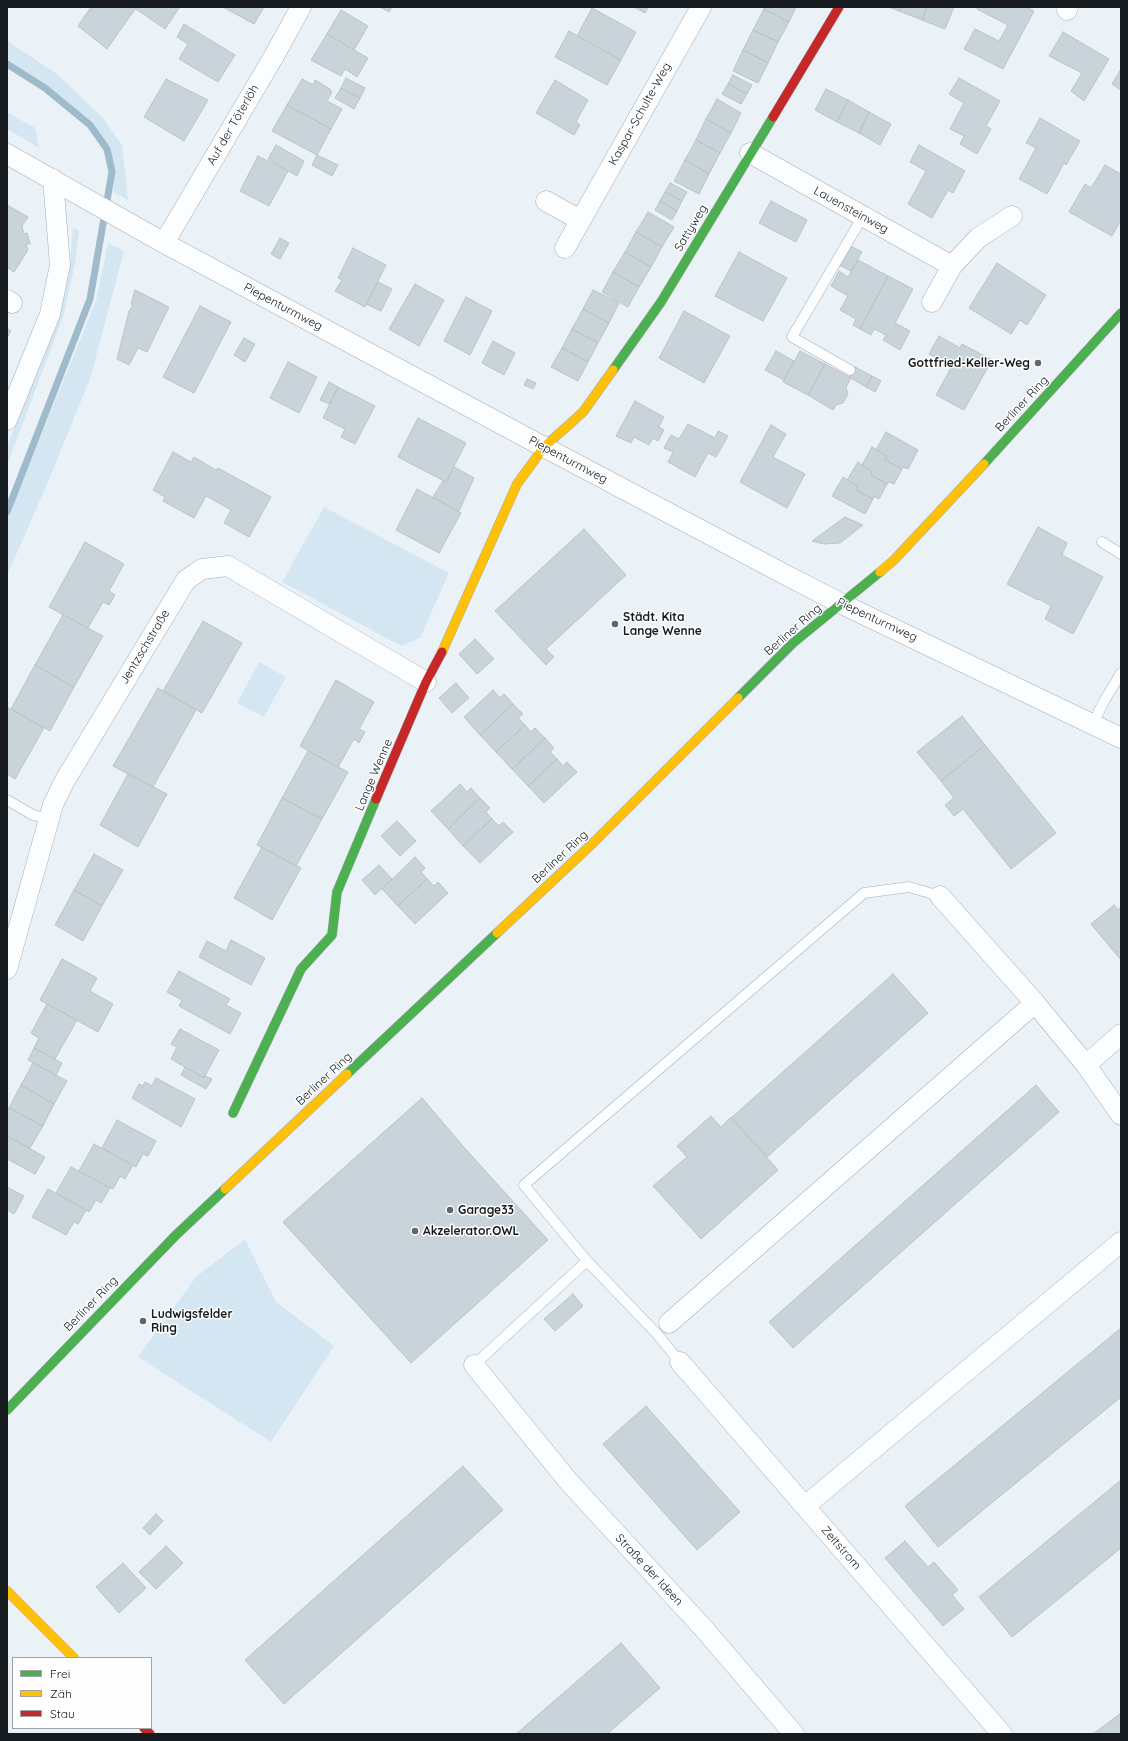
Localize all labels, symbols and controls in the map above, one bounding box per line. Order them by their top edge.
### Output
street label: Kaspar-Schulte-Weg [606,60,674,168]
street label: Auf der Töterlöh [204,82,262,168]
street label: Lauensteinweg [811,184,891,236]
street label: Sattyweg [671,202,711,254]
street label: Piepenturmweg [241,280,325,334]
place label: Gottfried-Keller-Weg [908,356,1030,370]
marker: Gottfried-Keller-Weg [1033,358,1043,368]
street label: Berliner Ring [992,373,1052,435]
street label: Piepenturmweg [526,433,610,487]
street label: Piepenturmweg [834,595,920,645]
street label: Berliner Ring [761,601,825,659]
street label: Jentzschstraße [117,607,173,687]
place label: Städt. Kita Lange Wenne [623,610,702,638]
marker: Städt. Kita Lange Wenne [610,619,620,629]
street label: Lange Wenne [352,737,396,813]
street label: Berliner Ring [529,827,591,887]
street label: Berliner Ring [293,1049,355,1109]
place label: Garage33 [458,1203,514,1217]
marker: Garage33 [445,1205,455,1215]
place label: Akzelerator.OWL [423,1224,519,1238]
marker: Akzelerator.OWL [410,1226,420,1236]
street label: Berliner Ring [61,1273,121,1335]
place label: Ludwigsfelder Ring [151,1307,233,1335]
marker: Ludwigsfelder Ring [138,1316,148,1326]
street label: Zeitstrom [818,1523,864,1573]
street label: Straße der Ideen [612,1531,686,1609]
legend [12,1657,152,1729]
text: Frei [50,1666,70,1681]
text: Zäh [50,1686,72,1701]
text: Stau [50,1706,75,1721]

